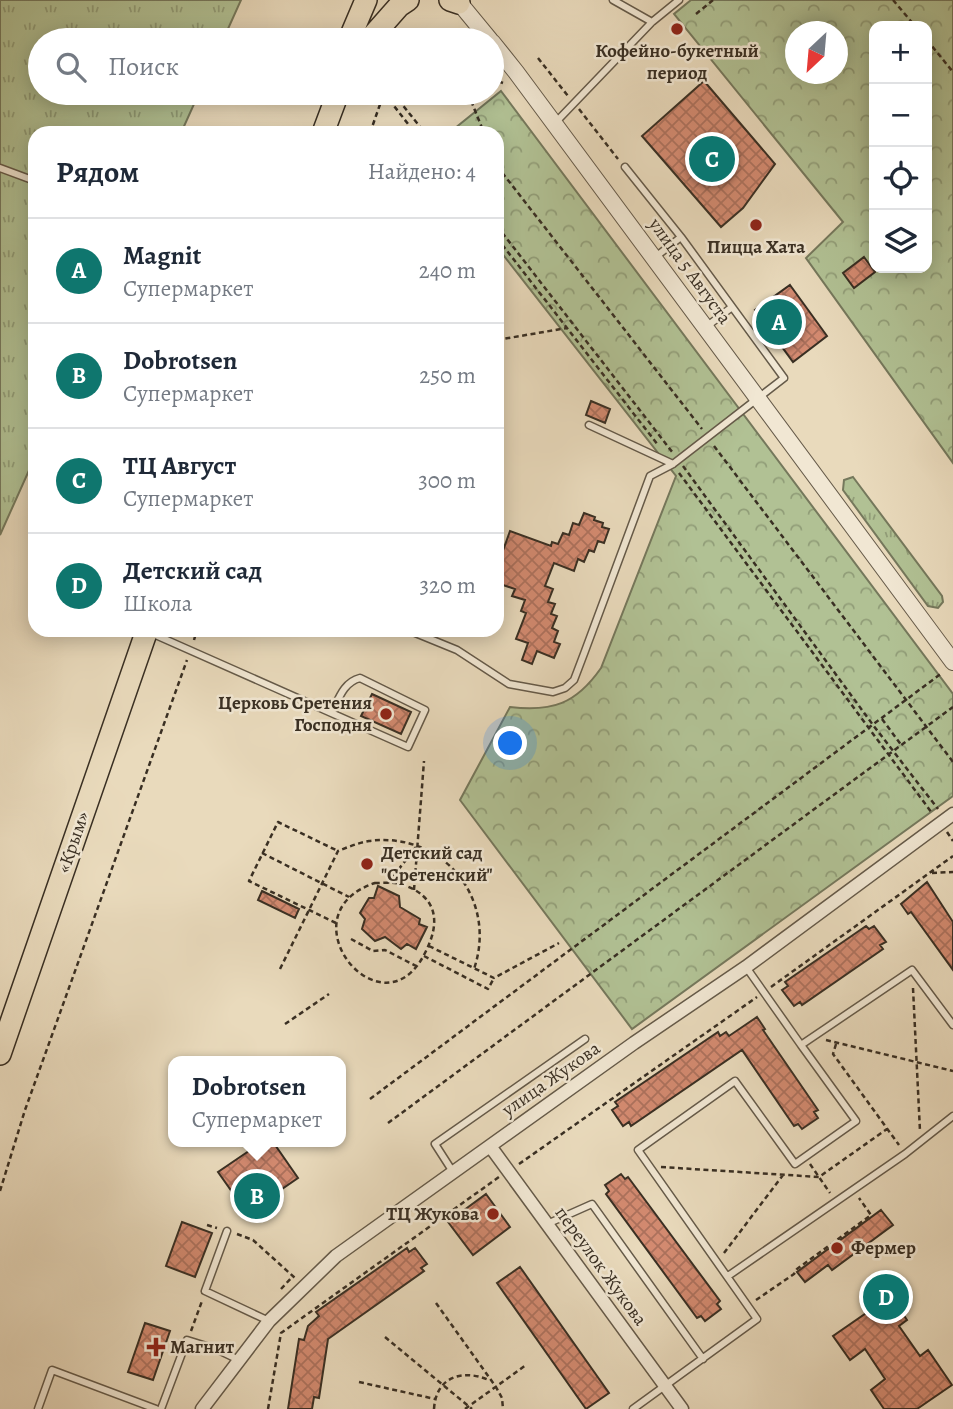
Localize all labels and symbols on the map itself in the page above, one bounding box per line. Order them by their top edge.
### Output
marker: Кофейно-букетный период [669,21,685,37]
north arrow [785,21,848,84]
place label: Кофейно-букетный период [595,38,759,86]
pin: C [689,133,735,185]
street label: улица 5 Августа [642,212,738,330]
marker: Пицца Хата [748,217,764,233]
place label: Пицца Хата [707,234,806,260]
pin: A [756,296,802,348]
place label: Церковь Сретения Господня [218,690,372,738]
marker: Церковь Сретения Господня [378,706,394,722]
your location [493,726,527,760]
street label: «Крым» [50,808,96,876]
place label: Детский сад "Сретенский" [381,840,493,888]
marker: Детский сад "Сретенский" [359,856,375,872]
street label: улица Жукова [496,1035,606,1123]
pin: B [234,1170,280,1222]
place label: ТЦ Жукова [386,1201,480,1227]
street label: переулок Жукова [549,1201,653,1331]
marker: ТЦ Жукова [485,1206,501,1222]
place label: Фермер [851,1235,916,1261]
marker: Фермер [829,1240,845,1256]
pin: D [863,1271,909,1323]
place label: Магнит [170,1334,235,1360]
marker: Магнит [148,1339,164,1355]

